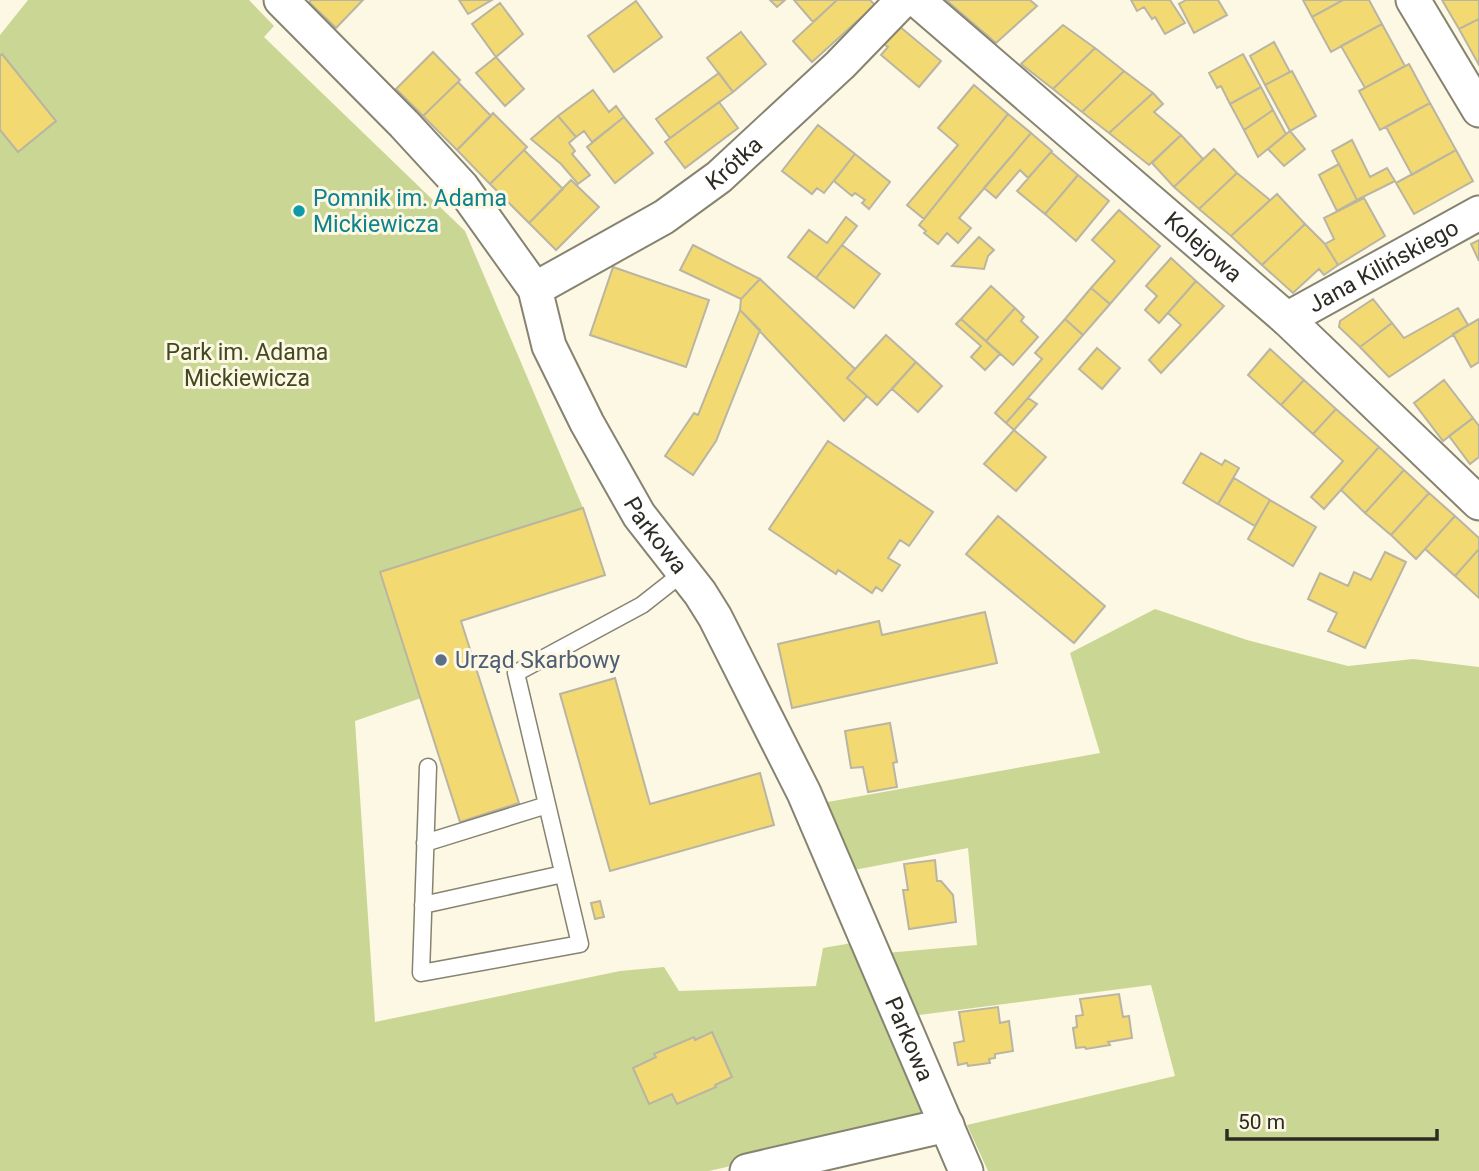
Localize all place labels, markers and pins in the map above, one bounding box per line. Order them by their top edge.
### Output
place label: Pomnik im. Adama Mickiewicza [313,185,507,238]
marker: Pomnik im. Adama Mickiewicza [291,203,307,219]
place label: Urząd Skarbowy [455,647,620,674]
marker: Urząd Skarbowy [433,652,449,668]

